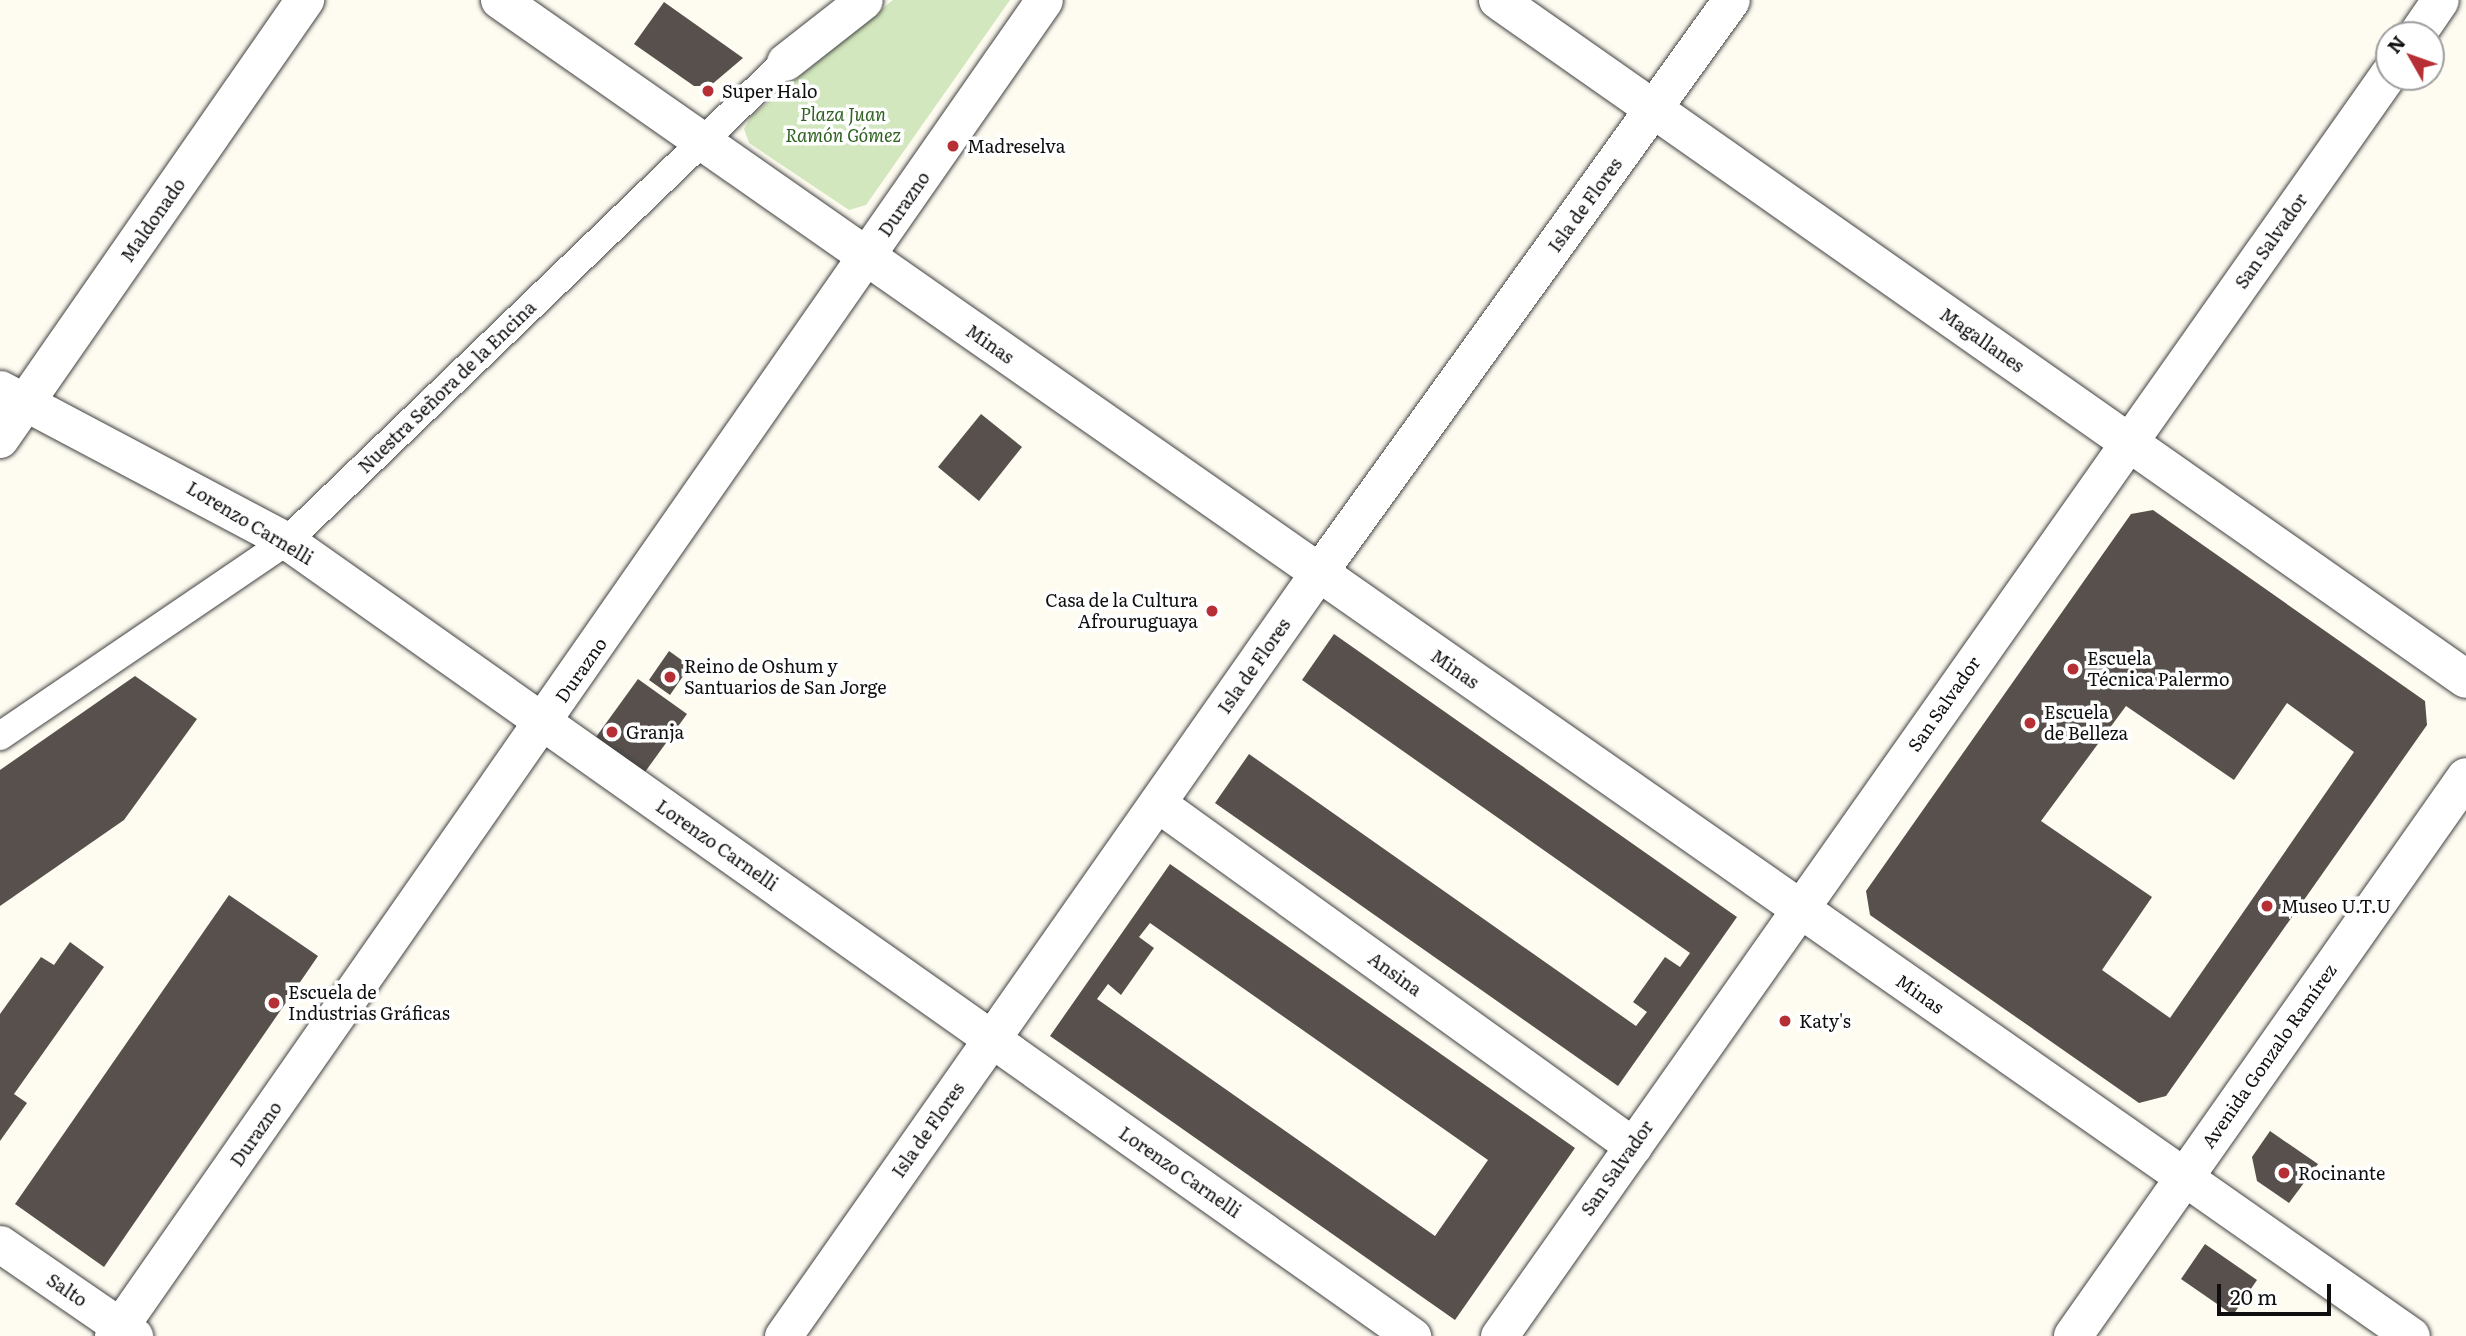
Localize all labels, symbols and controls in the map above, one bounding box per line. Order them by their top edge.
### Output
north arrow [2375,21,2445,91]
text: N [2380,29,2411,59]
place label: Super Halo [722,80,818,102]
marker: Super Halo [700,83,716,99]
park label: Plaza Juan Ramón Gómez [785,104,901,146]
place label: Madreselva [967,135,1065,157]
marker: Madreselva [945,138,961,154]
street label: Isla de Flores [1544,154,1626,256]
street label: Durazno [874,167,934,241]
street label: Maldonado [116,174,190,266]
street label: San Salvador [2230,189,2312,293]
street label: Nuestra Señora de la Encina [354,296,540,478]
street label: Magallanes [1936,303,2028,377]
street label: Minas [962,320,1018,368]
street label: Lorenzo Carnelli [183,477,317,569]
place label: Casa de la Cultura Afrouruguaya [1045,590,1198,632]
marker: Casa de la Cultura Afrouruguaya [1204,603,1220,619]
street label: Isla de Flores [1213,614,1295,718]
street label: Durazno [551,633,611,707]
street label: Minas [1427,645,1483,693]
place label: Escuela Técnica Palermo [2087,648,2230,690]
street label: San Salvador [1903,652,1985,756]
place label: Reino de Oshum y Santuarios de San Jorge [684,656,887,698]
marker: Escuela Técnica Palermo [2065,661,2081,677]
marker: Reino de Oshum y Santuarios de San Jorge [662,669,678,685]
place label: Escuela de Belleza [2044,702,2128,744]
marker: Escuela de Belleza [2022,715,2038,731]
place label: Granja [626,721,684,743]
marker: Granja [604,724,620,740]
street label: Lorenzo Carnelli [652,795,782,895]
place label: Museo U.T.U [2281,895,2391,917]
marker: Museo U.T.U [2259,898,2275,914]
street label: Ansina [1364,948,1426,1000]
street label: Avenida Gonzalo Ramírez [2197,960,2341,1152]
street label: Minas [1892,970,1948,1018]
place label: Escuela de Industrias Gráficas [288,982,450,1024]
marker: Escuela de Industrias Gráficas [266,995,282,1011]
place label: Katy's [1799,1010,1851,1032]
marker: Katy's [1777,1013,1793,1029]
street label: Isla de Flores [887,1078,969,1182]
street label: Durazno [226,1097,286,1171]
street label: San Salvador [1576,1116,1658,1220]
street label: Lorenzo Carnelli [1115,1122,1245,1222]
place label: Rocinante [2298,1162,2385,1184]
marker: Rocinante [2276,1165,2292,1181]
street label: Salto [43,1269,91,1311]
scale bar [2221,1270,2335,1314]
text: 20 m [2230,1280,2277,1311]

